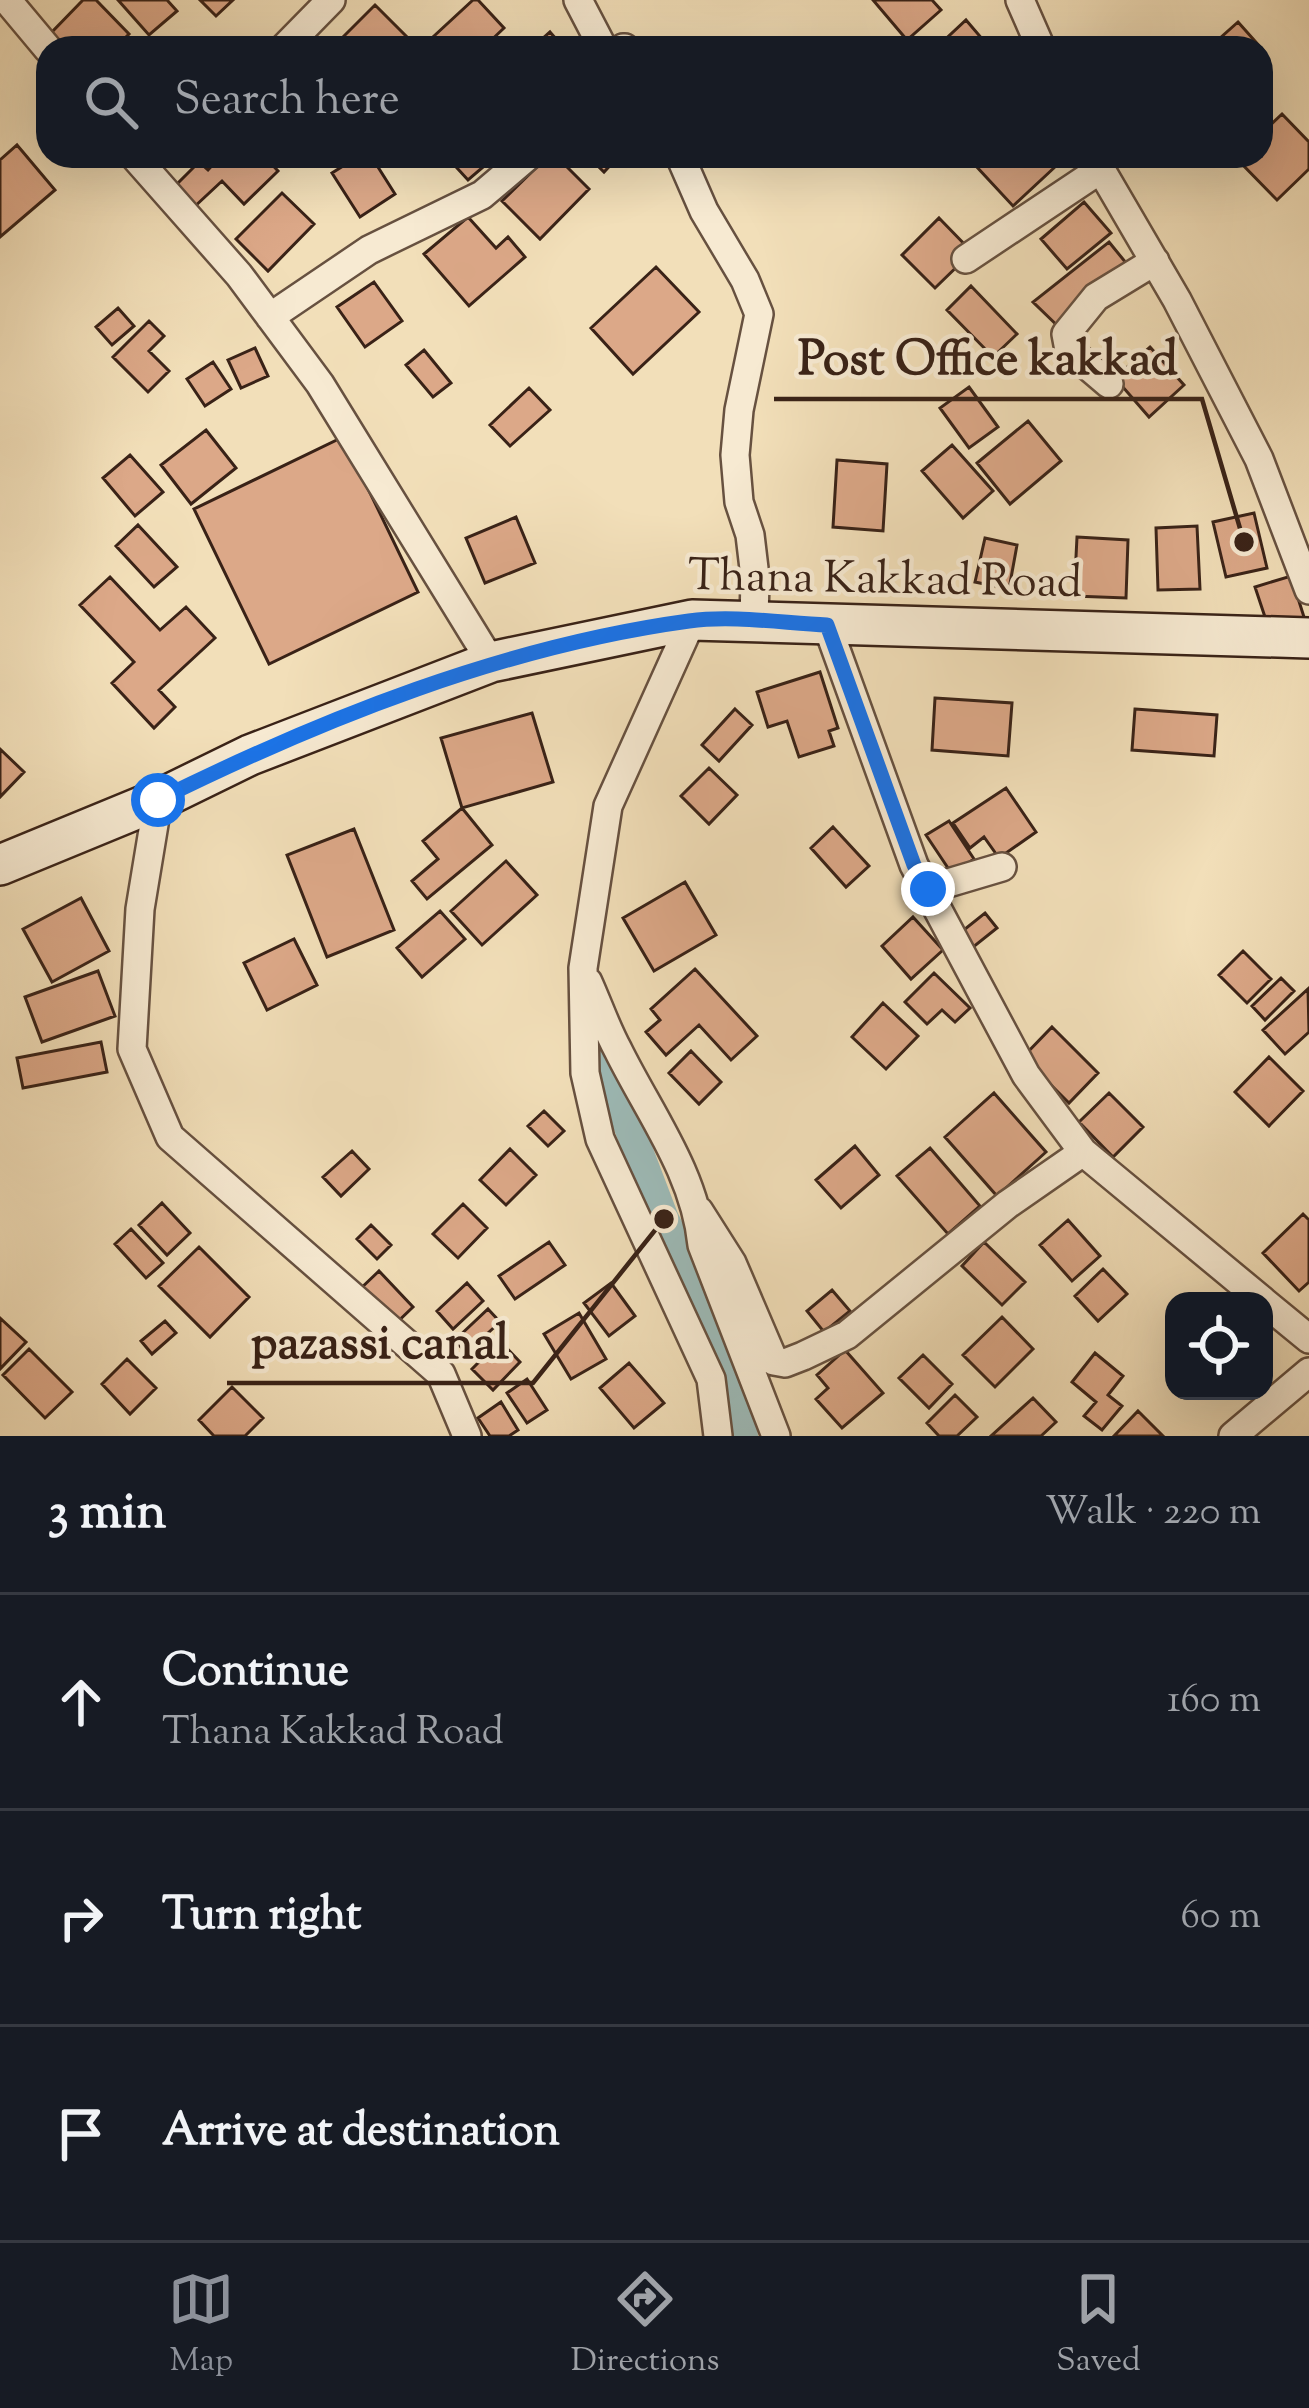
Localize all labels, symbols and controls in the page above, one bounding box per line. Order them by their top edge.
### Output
search box [36,36,1273,168]
icon: search [78,69,144,135]
text: Search here [174,70,400,135]
callout: Post Office kakkad [774,315,1202,399]
text: Post Office kakkad [798,328,1178,397]
street label: Thana Kakkad Road [687,546,1083,618]
route start [131,773,185,827]
route end [901,862,955,916]
map controls [1165,1292,1273,1400]
button: locate [1165,1292,1273,1400]
callout: pazassi canal [227,1299,533,1383]
text: pazassi canal [251,1312,510,1381]
text: 3 min [48,1478,166,1551]
text: Walk · 220 m [1045,1486,1261,1542]
text: Continue [162,1641,349,1706]
icon: ahead [48,1669,114,1735]
text: 160 m [1167,1674,1261,1730]
text: Thana Kakkad Road [162,1706,504,1762]
icon: right [48,1885,114,1951]
text: Turn right [162,1885,361,1950]
text: 60 m [1180,1890,1261,1946]
icon: arrive [48,2101,114,2167]
text: Arrive at destination [162,2101,560,2166]
tab: Map [168,2266,234,2386]
tab: Directions [571,2266,720,2386]
tab: Saved [1056,2266,1141,2386]

